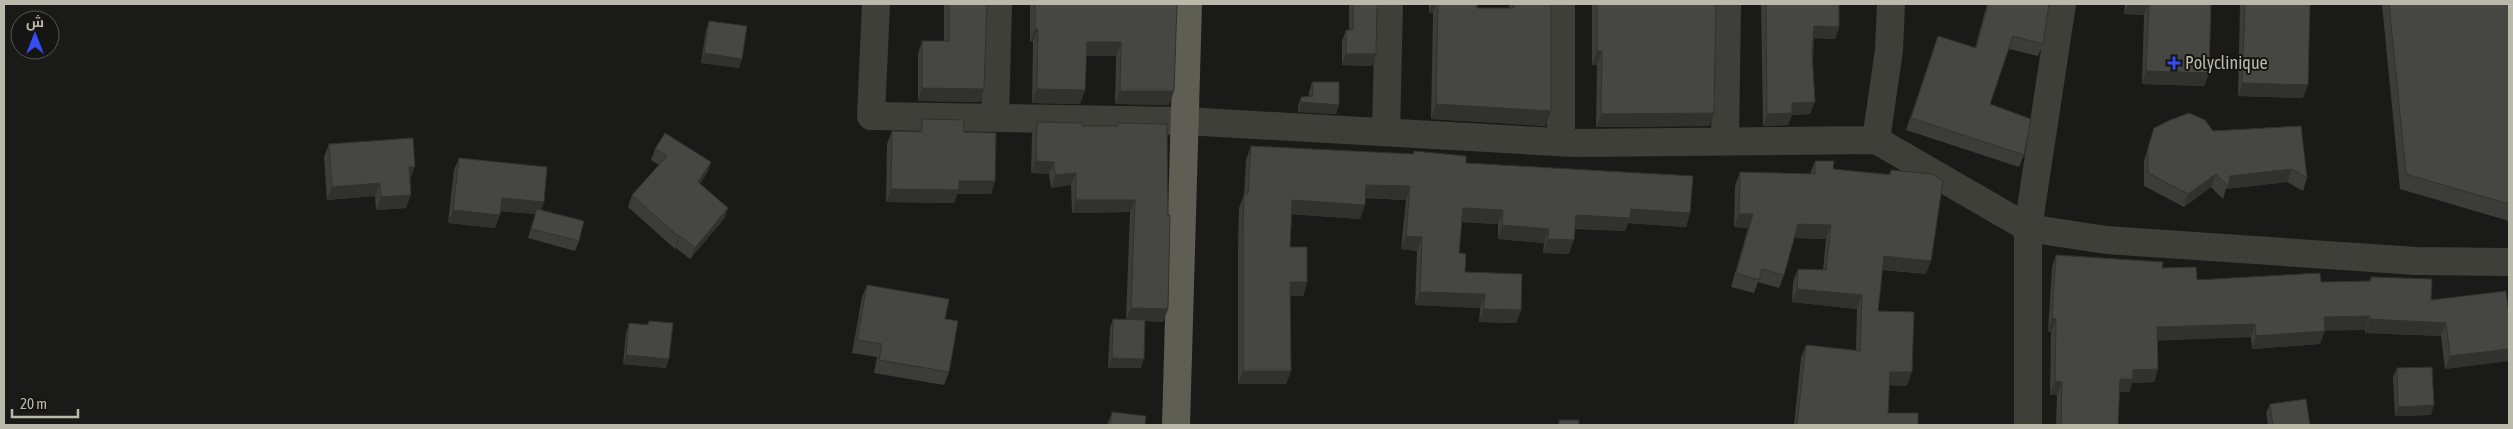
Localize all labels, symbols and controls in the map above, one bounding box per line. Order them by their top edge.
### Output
north arrow [10,10,60,60]
text: ش [26,14,44,31]
place label: Polyclinique [2185,52,2268,73]
marker: Polyclinique [2167,56,2181,70]
scale bar [12,386,79,418]
text: 20 m [20,395,47,412]

